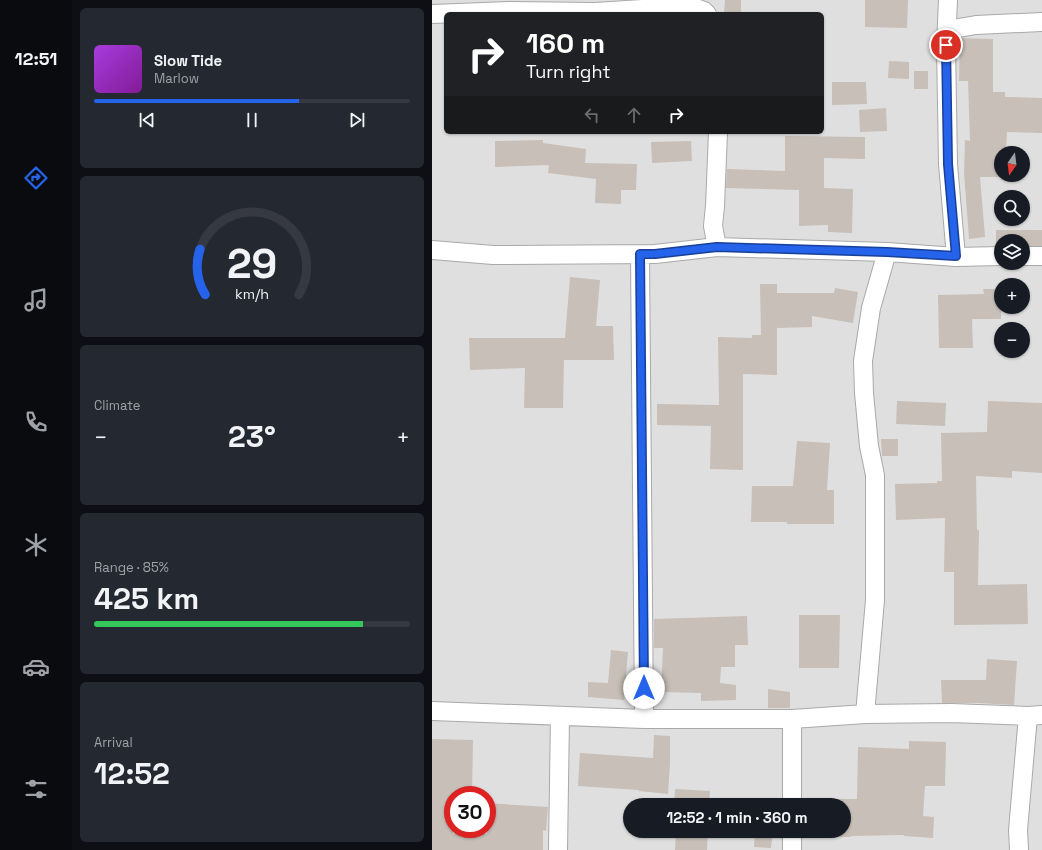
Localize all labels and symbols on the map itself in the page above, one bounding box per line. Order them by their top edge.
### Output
pin [929,28,963,62]
north arrow [994,146,1030,182]
position arrow [623,667,665,709]
speed limit sign: 30 [444,786,496,838]

